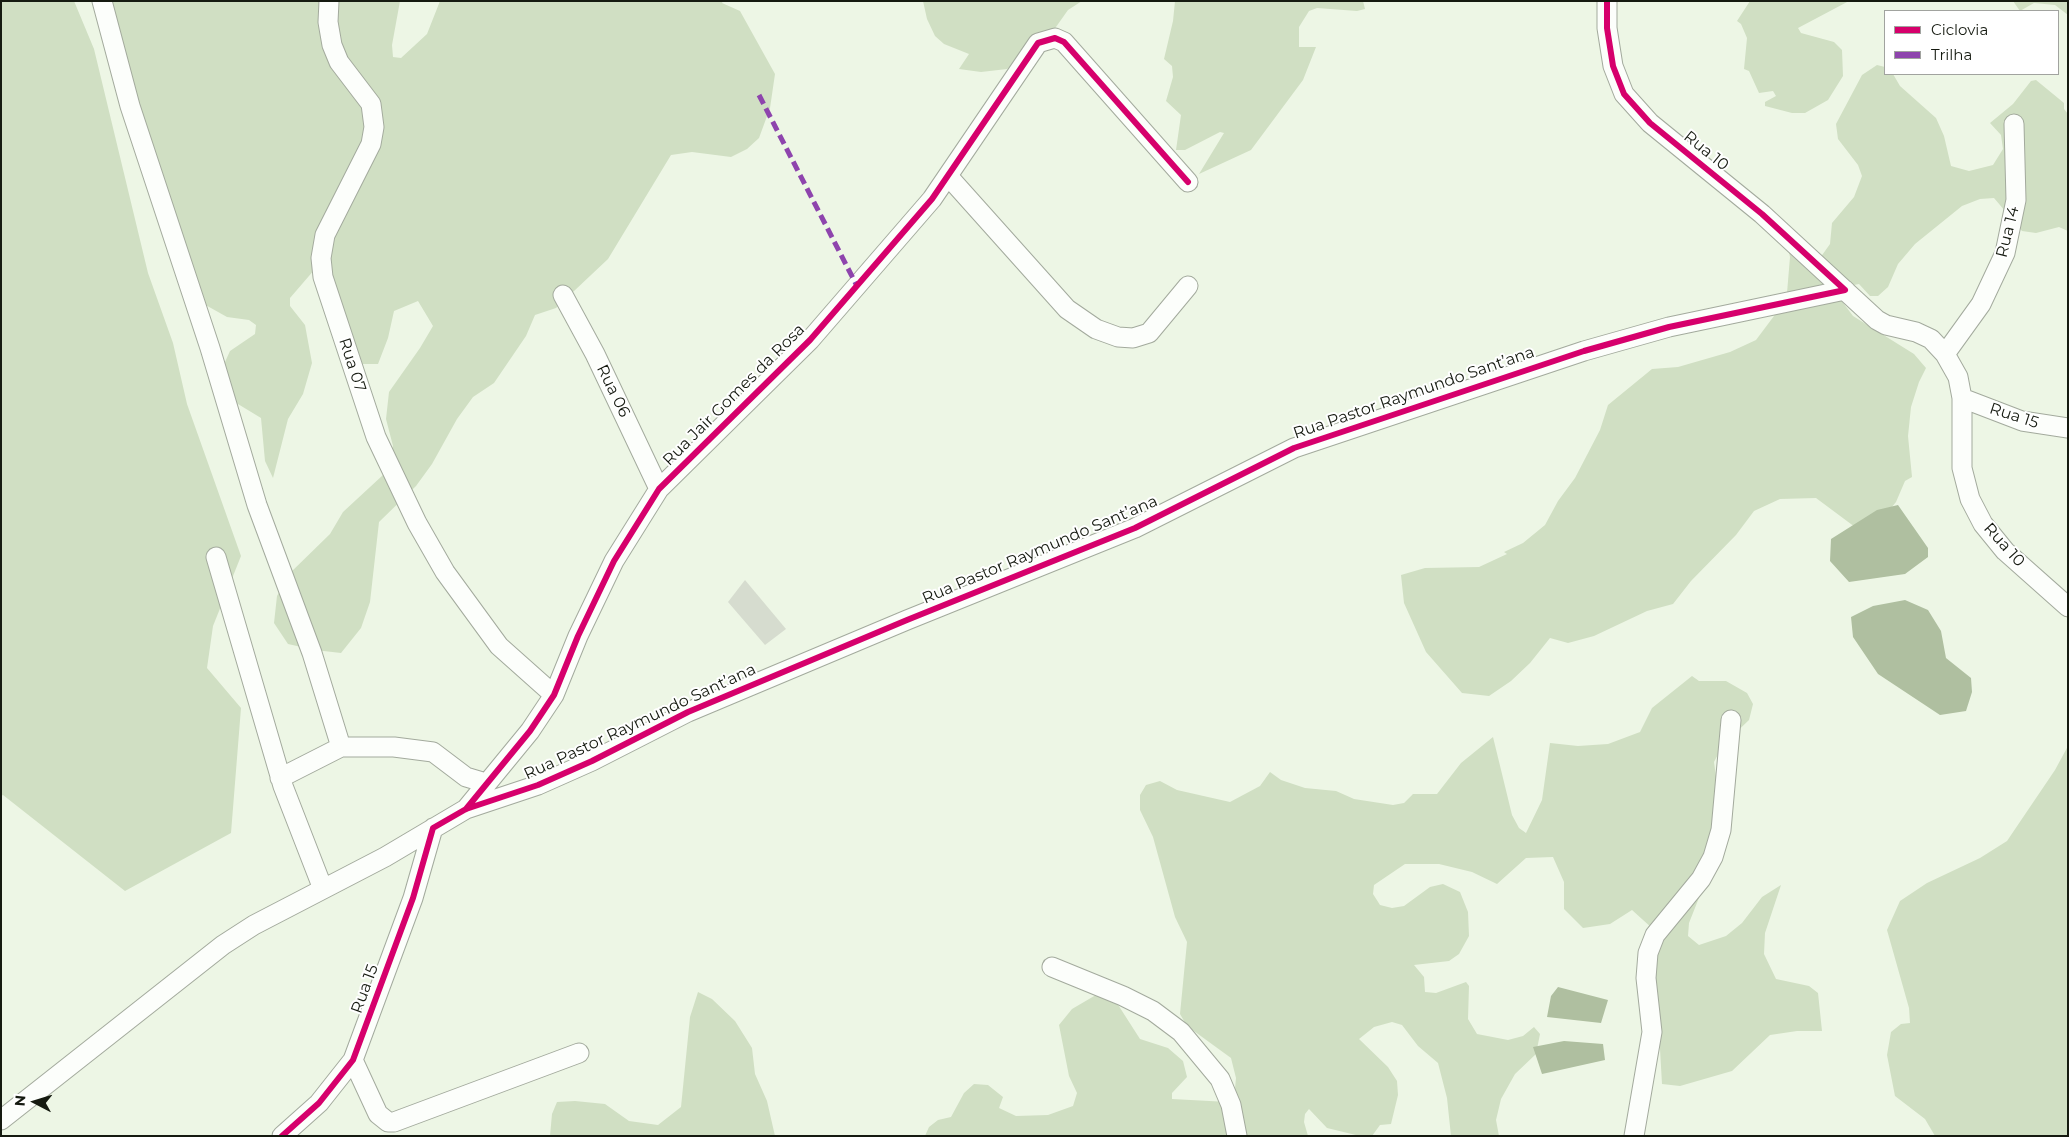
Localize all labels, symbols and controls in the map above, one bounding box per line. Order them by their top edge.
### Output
legend [1884,10,2059,75]
text: Ciclovia [1931,20,1988,39]
text: Trilha [1931,45,1972,64]
street label: Rua 10 [1680,127,1732,175]
street label: Rua 14 [1992,204,2024,260]
street label: Rua Jair Gomes da Rosa [659,320,809,470]
street label: Rua 07 [334,335,370,395]
street label: Rua Pastor Raymundo Sant’ana [1291,343,1537,443]
street label: Rua 06 [592,361,634,421]
street label: Rua 15 [1987,399,2041,433]
street label: Rua Pastor Raymundo Sant’ana [919,492,1161,608]
street label: Rua 10 [1979,519,2029,571]
street label: Rua Pastor Raymundo Sant’ana [521,660,759,784]
street label: Rua 15 [347,962,383,1016]
north arrow [10,1077,60,1127]
text: N [11,1094,30,1107]

